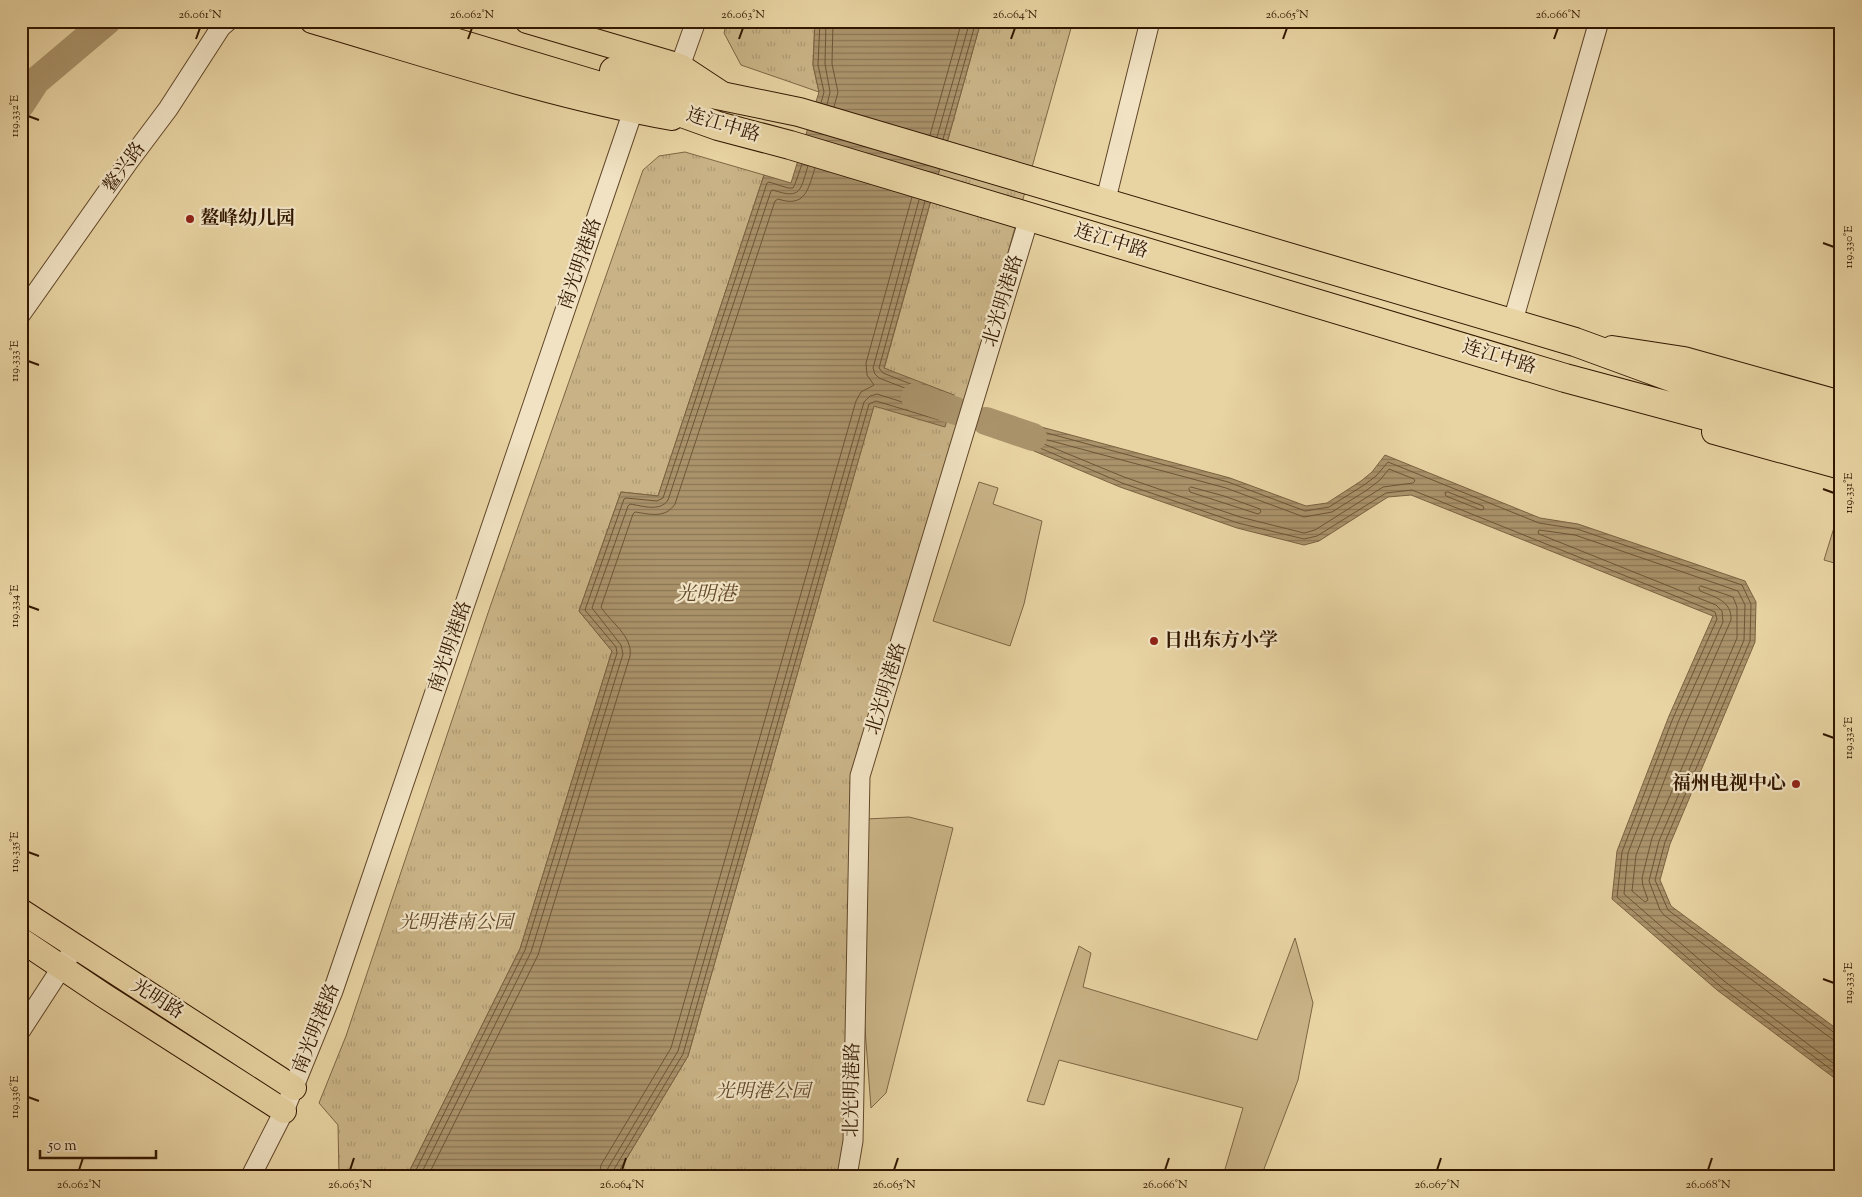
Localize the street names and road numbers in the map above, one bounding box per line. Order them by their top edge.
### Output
street label: 连江中路 [683,102,763,150]
street label: 鳌兴路 [97,137,153,199]
street label: 南光明港路 [553,215,609,313]
street label: 连江中路 [1071,218,1151,266]
street label: 北光明港路 [977,252,1031,350]
street label: 连江中路 [1459,334,1539,382]
street label: 南光明港路 [423,598,479,696]
street label: 北光明港路 [860,640,914,738]
street label: 光明路 [126,973,188,1027]
street label: 南光明港路 [287,980,347,1078]
street label: 北光明港路 [839,1042,867,1138]

